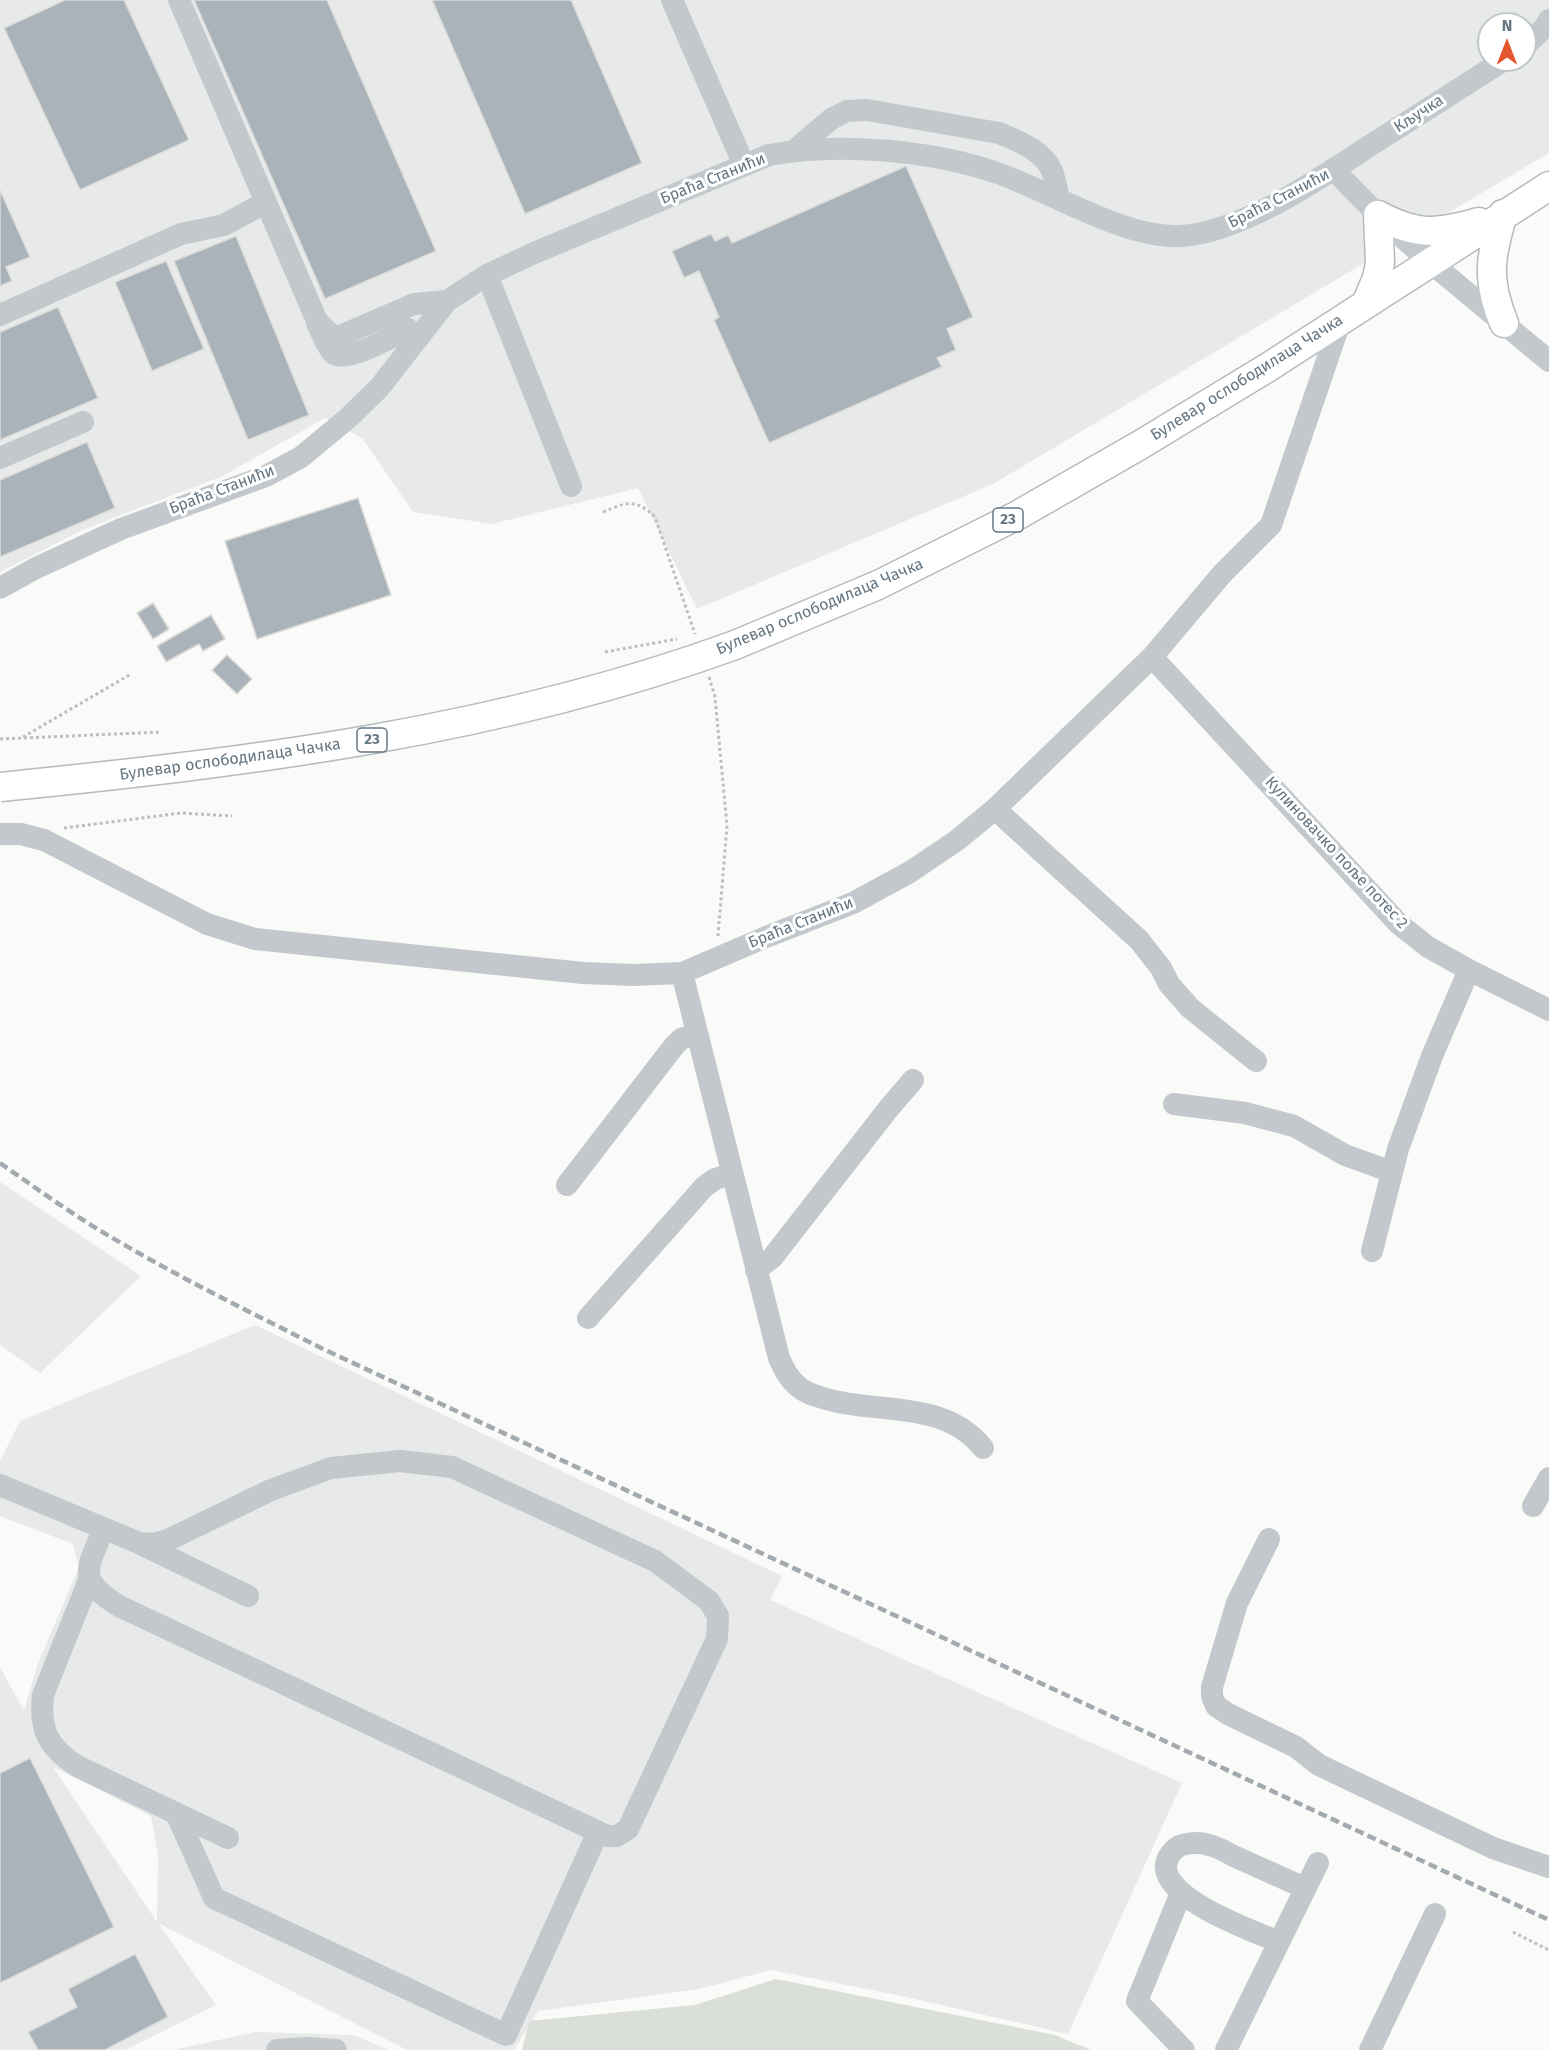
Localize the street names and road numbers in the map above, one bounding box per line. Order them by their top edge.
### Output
street label: Кључка [1391,91,1447,137]
street label: Браћа Станићи [658,149,768,209]
street label: Браћа Станићи [1225,165,1333,233]
street label: Булевар ослободилаца Чачка [1147,311,1347,445]
street label: Браћа Станићи [167,461,277,519]
road number: 23 [993,508,1023,532]
street label: Булевар ослободилаца Чачка [714,555,926,659]
road number: 23 [357,728,387,752]
street label: Булевар ослободилаца Чачка [118,735,342,785]
street label: Кулиновачко поље потес 2 [1261,773,1411,933]
street label: Браћа Станићи [746,893,856,953]

